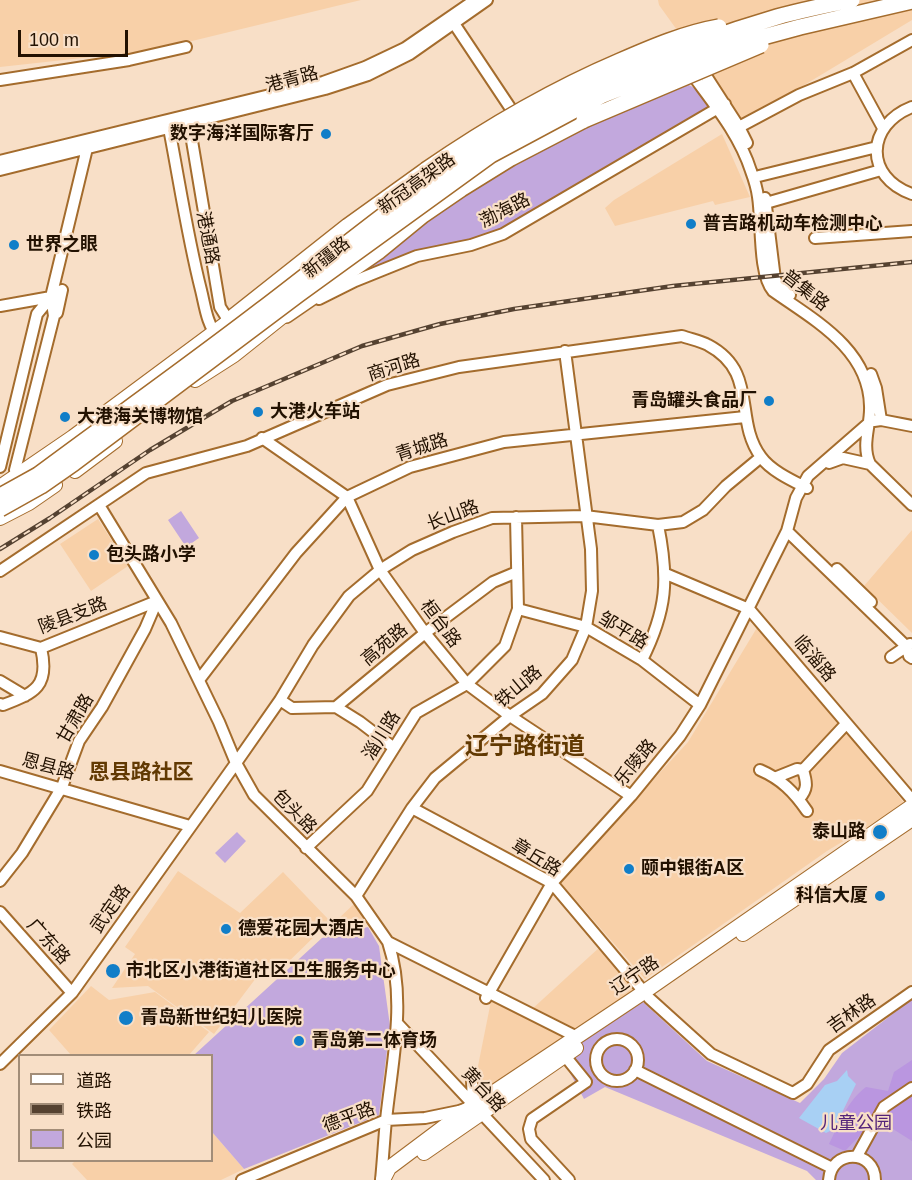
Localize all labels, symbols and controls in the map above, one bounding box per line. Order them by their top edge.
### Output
scale bar [21,18,130,56]
text: 100 m [29,30,79,50]
street label: 港青路 [263,63,321,97]
place label: 数字海洋国际客厅 [170,123,314,145]
marker: 数字海洋国际客厅 [319,127,333,141]
street label: 新冠高架路 [374,149,460,219]
street label: 渤海路 [476,189,534,233]
street label: 港通路 [191,209,223,267]
place label: 普吉路机动车检测中心 [703,213,883,235]
marker: 普吉路机动车检测中心 [684,217,698,231]
street label: 新疆路 [299,233,355,283]
place label: 世界之眼 [26,234,98,256]
marker: 世界之眼 [7,238,21,252]
street label: 普集路 [777,266,833,316]
street label: 商河路 [365,350,423,386]
place label: 青岛罐头食品厂 [631,390,757,412]
marker: 青岛罐头食品厂 [762,394,776,408]
place label: 大港火车站 [270,401,360,423]
marker: 大港火车站 [251,405,265,419]
place label: 大港海关博物馆 [77,406,203,428]
marker: 大港海关博物馆 [58,410,72,424]
street label: 青城路 [393,429,451,467]
street label: 长山路 [424,496,482,536]
place label: 包头路小学 [106,544,196,566]
marker: 包头路小学 [87,548,101,562]
street label: 陵县支路 [36,593,110,639]
street label: 桓台路 [415,596,465,652]
street label: 邹平路 [594,608,652,654]
street label: 高苑路 [357,619,413,671]
street label: 临淄路 [788,631,840,687]
street label: 铁山路 [491,661,547,713]
street label: 甘肃路 [53,690,99,748]
street label: 淄川路 [359,707,405,765]
district label: 辽宁路街道 [465,733,585,761]
street label: 乐陵路 [610,735,662,791]
street label: 恩县路 [19,750,77,784]
district label: 恩县路社区 [89,760,193,786]
street label: 包头路 [267,785,321,839]
place label: 泰山路 [812,821,866,843]
marker: 泰山路 [871,823,889,841]
street label: 章丘路 [507,835,565,881]
place label: 颐中银街A区 [641,858,744,880]
marker: 颐中银街A区 [622,862,636,876]
street label: 武定路 [87,881,135,937]
place label: 科信大厦 [796,885,868,907]
marker: 科信大厦 [873,889,887,903]
street label: 广东路 [22,915,74,969]
place label: 德爱花园大酒店 [238,918,364,940]
marker: 德爱花园大酒店 [219,922,233,936]
street label: 辽宁路 [607,952,663,1000]
place label: 市北区小港街道社区卫生服务中心 [126,960,396,982]
marker: 市北区小港街道社区卫生服务中心 [104,962,122,980]
street label: 吉林路 [824,990,880,1038]
place label: 青岛新世纪妇儿医院 [140,1007,302,1029]
marker: 青岛新世纪妇儿医院 [117,1009,135,1027]
place label: 青岛第二体育场 [311,1030,437,1052]
marker: 青岛第二体育场 [292,1034,306,1048]
legend [18,1054,213,1162]
street label: 黄台路 [457,1063,509,1117]
text: 道路 [76,1071,112,1091]
street label: 德平路 [320,1098,378,1138]
text: 铁路 [76,1101,112,1121]
park label: 儿童公园 [820,1113,892,1135]
text: 公园 [76,1131,112,1151]

